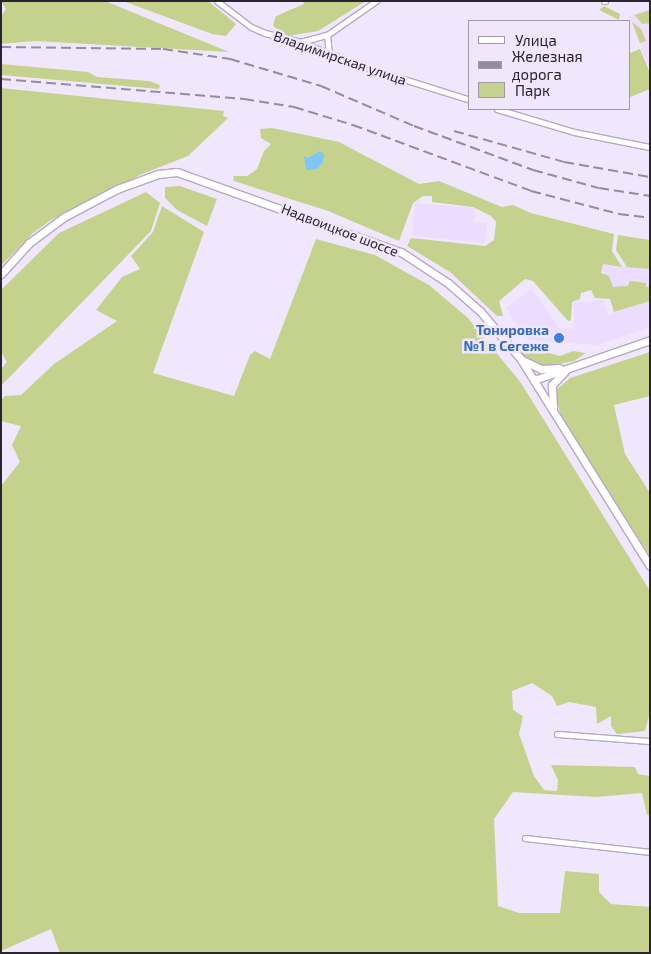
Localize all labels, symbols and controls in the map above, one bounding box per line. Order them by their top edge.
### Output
legend [468,20,631,110]
street label: Владимирская улица [271,27,409,89]
text: Улица [515,31,557,49]
text: Железная дорога [512,47,583,83]
text: Парк [515,81,550,99]
street label: Надвоицкое шоссе [279,200,401,260]
place label: Тонировка №1 в Сегеже [464,322,549,354]
marker: Тонировка №1 в Сегеже [553,332,565,344]

